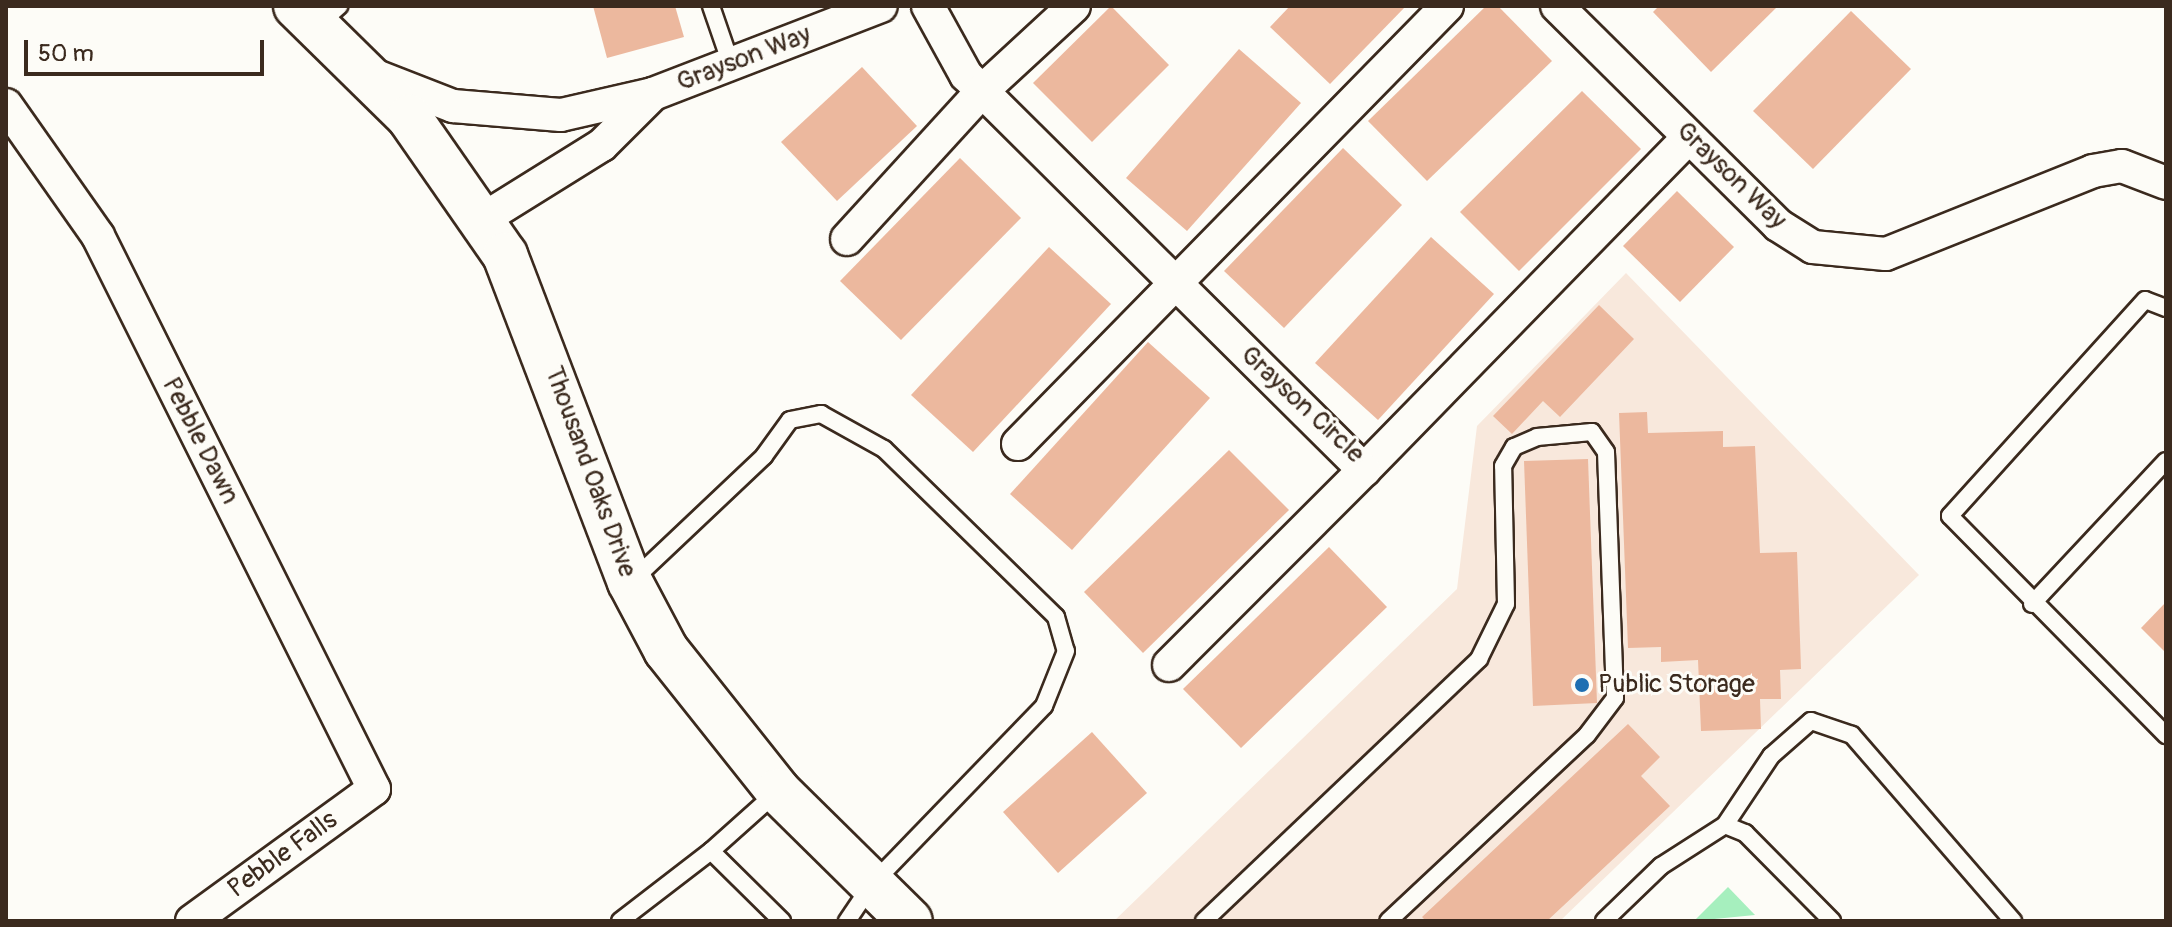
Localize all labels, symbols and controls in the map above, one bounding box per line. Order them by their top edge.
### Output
street label: Grayson Way [673,19,815,99]
scale bar [28,24,268,74]
text: 50 m [38,39,94,68]
street label: Grayson Way [1670,116,1792,236]
street label: Grayson Circle [1234,340,1370,470]
street label: Thousand Oaks Drive [537,362,643,582]
street label: Pebble Dawn [155,372,245,510]
place label: Public Storage [1598,669,1755,701]
marker: Public Storage [1573,676,1591,694]
street label: Pebble Falls [222,805,344,905]

